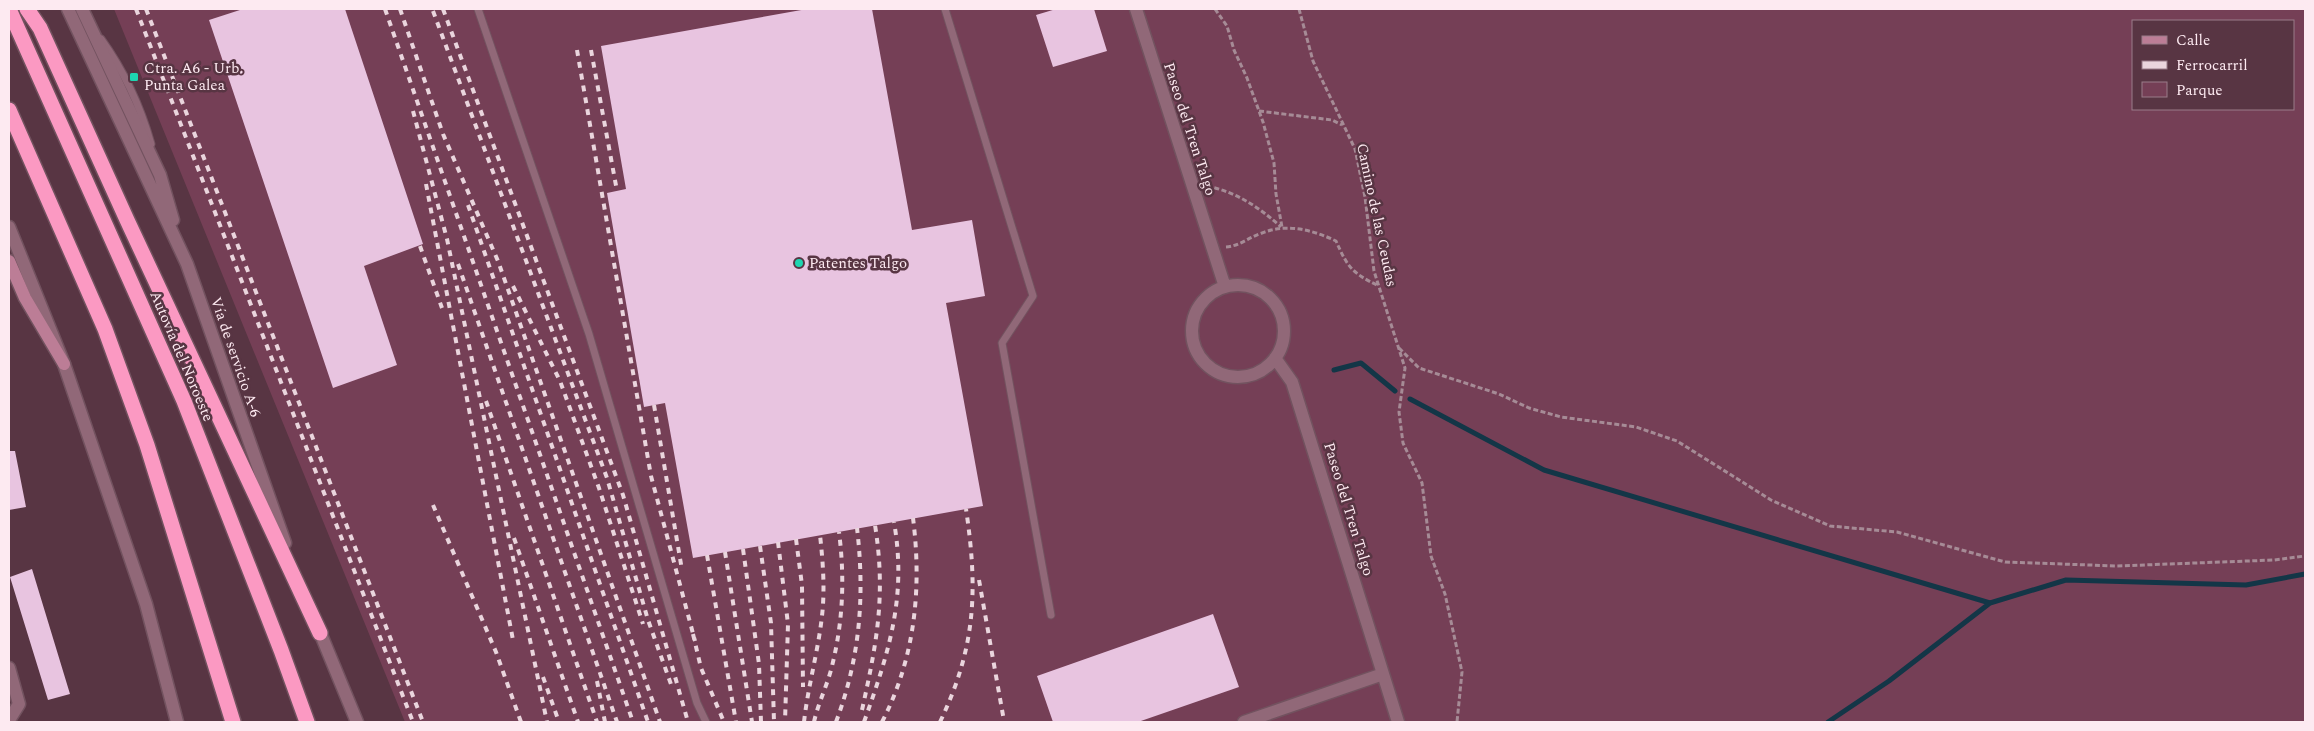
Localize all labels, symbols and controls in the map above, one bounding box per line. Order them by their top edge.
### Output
legend [2132,20,2294,110]
text: Calle [2176,29,2210,52]
text: Ferrocarril [2176,54,2248,77]
place label: Ctra. A6 - Urb. Punta Galea [144,57,243,97]
street label: Paseo del Tren Talgo [1157,60,1222,199]
marker: Ctra. A6 - Urb. Punta Galea [128,71,140,83]
text: Parque [2176,79,2223,102]
street label: Camino de las Ceudas [1350,141,1403,289]
place label: Patentes Talgo [809,252,907,275]
marker: Patentes Talgo [793,257,805,269]
street label: Autovía del Noroeste [144,287,219,425]
street label: Vía de servicio A-6 [204,294,267,421]
street label: Paseo del Tren Talgo [1317,439,1380,579]

